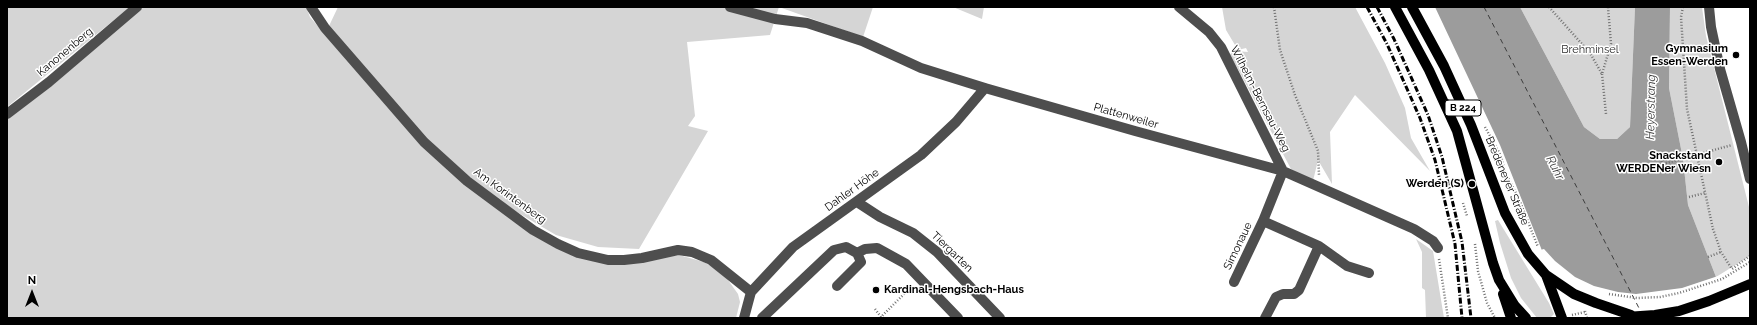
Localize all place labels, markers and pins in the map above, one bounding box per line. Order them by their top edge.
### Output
place label: Gymnasium Essen-Werden [1651,42,1728,68]
marker: Gymnasium Essen-Werden [1731,50,1741,60]
place label: Snackstand WERDENer Wiesn [1616,149,1711,175]
marker: Snackstand WERDENer Wiesn [1714,157,1724,167]
place label: Werden (S) [1406,177,1464,191]
marker: Werden (S) [1467,179,1477,189]
place label: Kardinal-Hengsbach-Haus [884,283,1024,297]
marker: Kardinal-Hengsbach-Haus [871,285,881,295]

